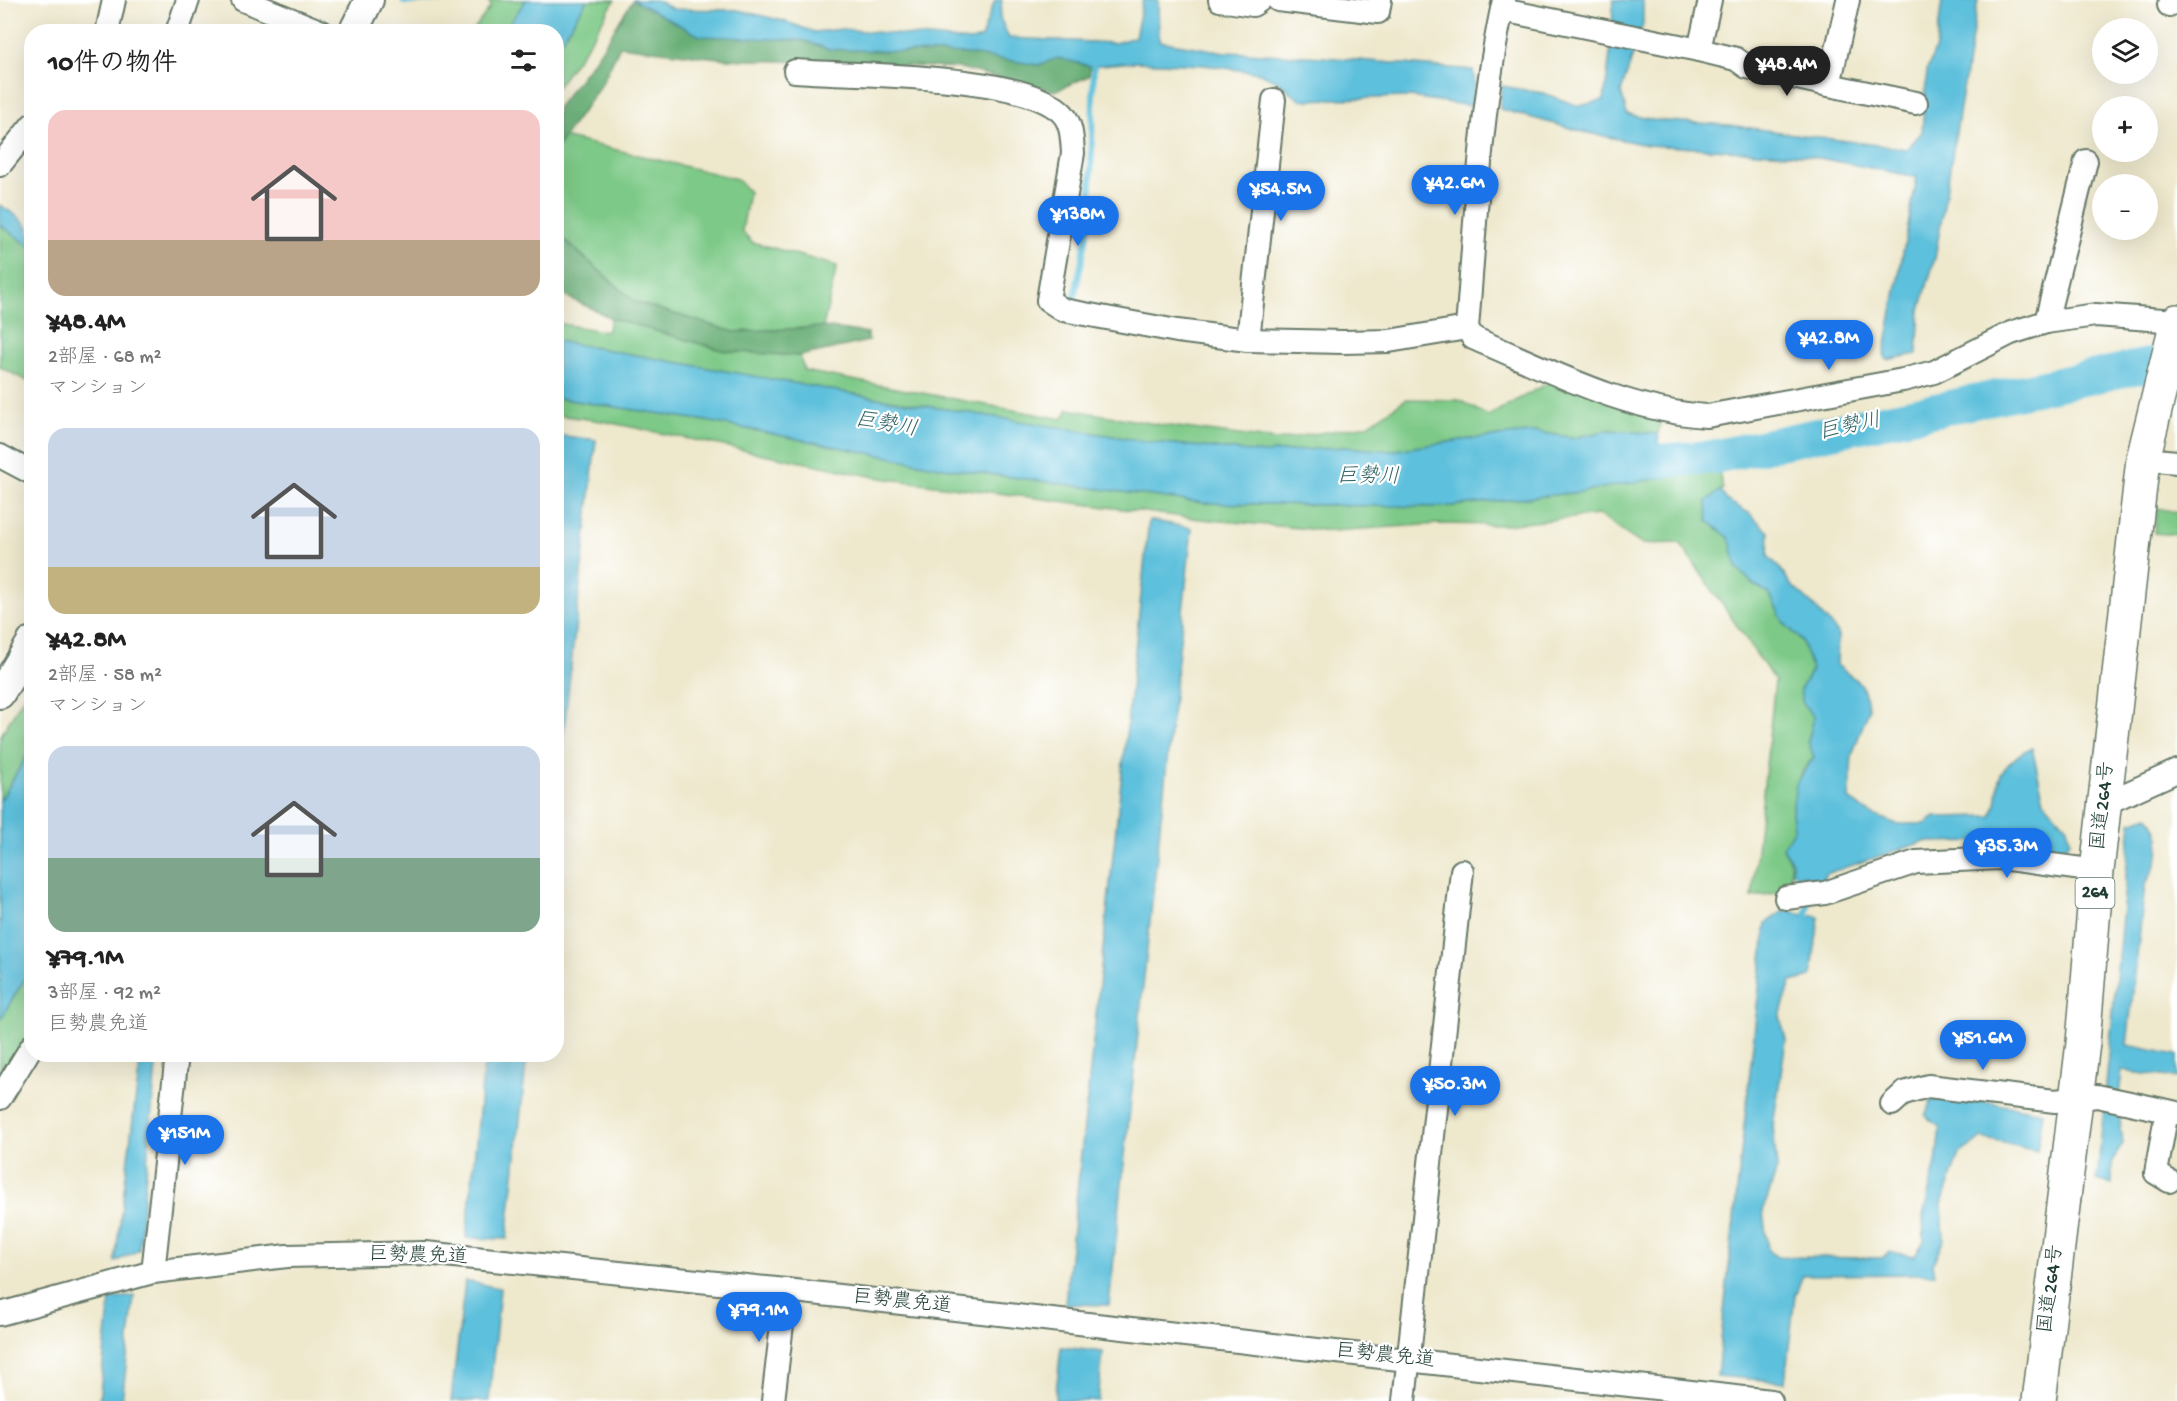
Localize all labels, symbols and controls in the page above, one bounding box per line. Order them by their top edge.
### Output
map controls [2092,18,2158,240]
button: layers [2092,18,2158,84]
icon: filters [507,44,540,77]
pin: ¥48.4M [1738,46,1836,97]
text: 10件の物件 [48,50,177,81]
text: ¥48.4M [1757,54,1817,77]
button: + [2092,96,2158,162]
icon: home [240,149,348,257]
pin: ¥42.6M [1406,165,1504,216]
pin: ¥54.5M [1232,171,1330,222]
text: ¥42.6M [1426,173,1484,196]
button: − [2092,174,2158,240]
text: ¥54.5M [1251,179,1311,202]
pin: ¥138M [1036,196,1120,247]
text: ¥138M [1052,204,1104,227]
text: ¥48.4M [48,308,125,339]
pin: ¥42.8M [1780,320,1878,371]
text: ¥42.8M [1799,328,1859,351]
text: 2部屋 · 68 m² [48,347,162,370]
text: マンション [48,378,147,401]
water label: 巨勢川 [853,406,920,444]
water label: 巨勢川 [1816,407,1883,447]
water label: 巨勢川 [1336,463,1400,491]
icon: home [240,467,348,575]
text: ¥42.8M [48,626,126,657]
text: 2部屋 · 58 m² [48,665,162,688]
text: マンション [48,696,147,719]
street label: 国道264号 [2087,760,2120,852]
icon: home [240,785,348,893]
pin: ¥35.3M [1958,828,2056,879]
text: ¥35.3M [1977,836,2037,859]
road number: 264 [2076,878,2114,908]
text: ¥79.1M [48,944,123,975]
text: 3部屋 · 92 m² [48,983,161,1006]
text: 巨勢農免道 [48,1014,148,1037]
pin: ¥51.6M [1934,1020,2032,1071]
text: ¥51.6M [1954,1028,2012,1051]
pin: ¥50.3M [1406,1066,1504,1117]
text: ¥50.3M [1424,1074,1486,1097]
pin: ¥151M [143,1115,227,1166]
text: ¥151M [160,1123,210,1146]
street label: 巨勢農免道 [368,1242,468,1270]
street label: 国道264号 [2034,1243,2069,1335]
street label: 巨勢農免道 [851,1284,953,1320]
pin: ¥79.1M [710,1292,808,1343]
text: ¥79.1M [730,1300,788,1323]
street label: 巨勢農免道 [1334,1338,1436,1374]

